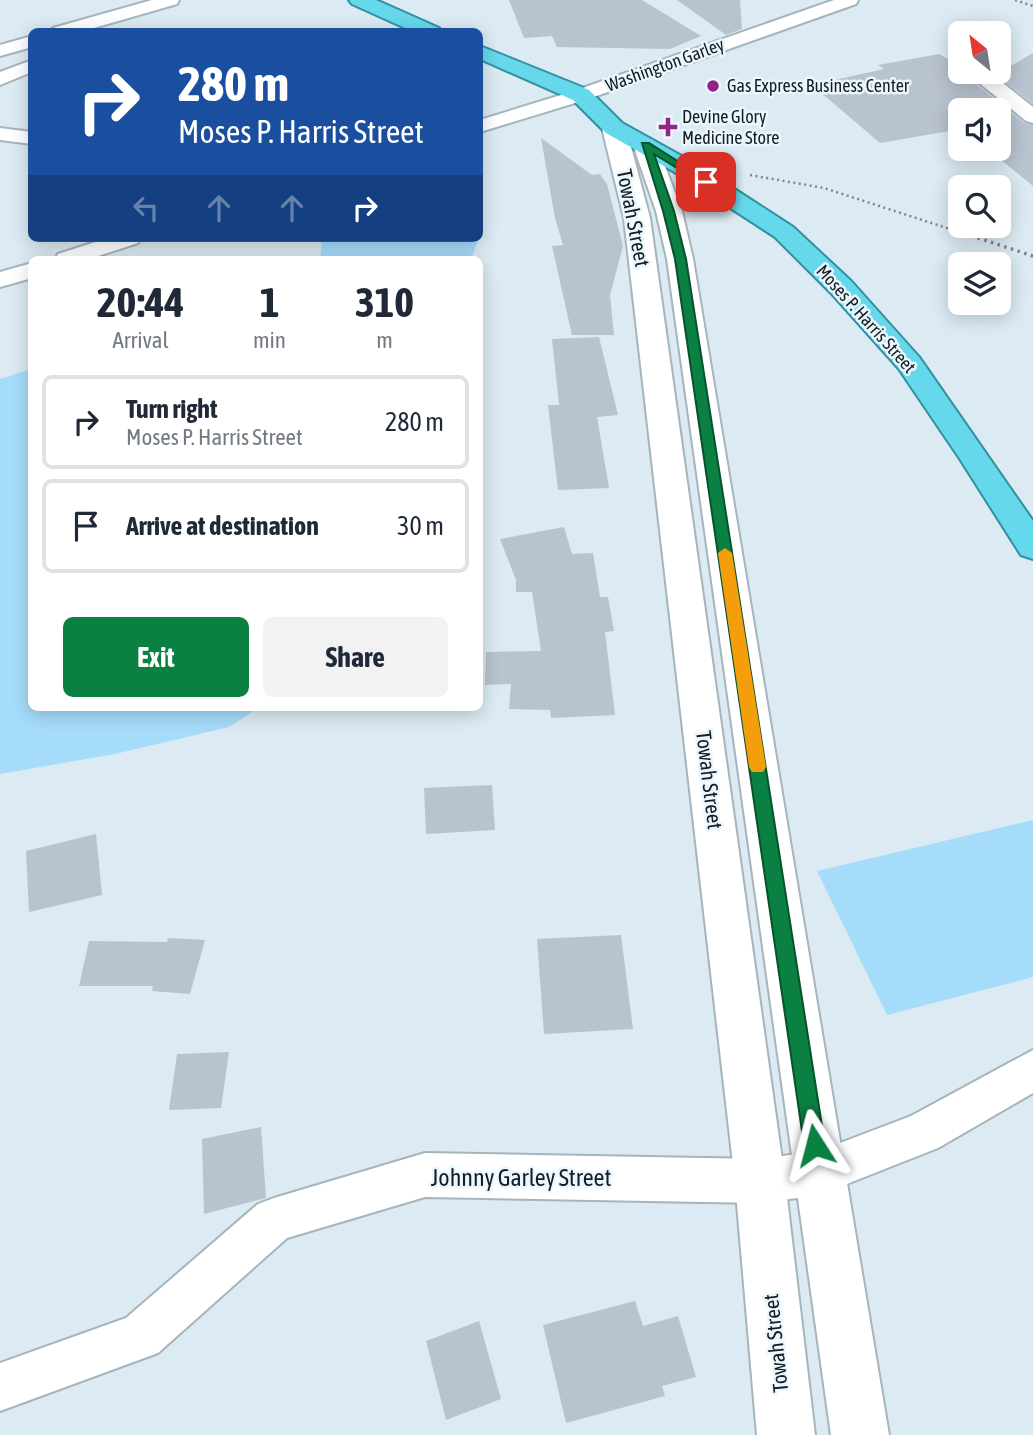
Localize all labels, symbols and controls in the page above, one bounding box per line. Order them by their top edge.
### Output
north arrow [948,21,1012,84]
map controls [948,21,1011,315]
street label: Washington Garley [603,33,727,96]
text: 280 m [178,55,289,111]
icon: right [63,56,154,147]
place label: Gas Express Business Center [727,75,910,96]
marker: Gas Express Business Center [705,78,721,94]
button: sound [948,98,1011,161]
place label: Devine Glory Medicine Store [682,106,780,148]
text: Moses P. Harris Street [178,113,424,150]
marker: Devine Glory Medicine Store [660,119,676,135]
pin [676,152,736,212]
icon: arrive [687,163,725,201]
street label: Towah Street [613,167,655,269]
button: search [948,175,1011,238]
icon: left [127,189,165,227]
icon: ahead [200,189,238,227]
icon: ahead [273,189,311,227]
icon: right [346,189,384,227]
button: layers [948,252,1011,315]
street label: Moses P. Harris Street [812,260,920,377]
text: 20:44 [97,278,184,326]
text: 1 [260,278,279,326]
text: 310 [355,278,414,326]
text: Arrival [112,327,169,353]
text: min [253,327,286,353]
text: m [376,327,393,353]
text: Turn right [126,394,217,424]
icon: right [67,403,105,441]
text: 280 m [385,407,444,437]
text: Moses P. Harris Street [126,424,303,450]
icon: arrive [67,507,105,545]
text: Arrive at destination [126,511,319,541]
text: 30 m [397,511,444,541]
button: Exit [63,617,249,697]
button: Share [263,617,448,697]
street label: Towah Street [692,729,728,830]
position arrow [778,1108,852,1182]
street label: Johnny Garley Street [431,1164,611,1191]
street label: Towah Street [758,1293,792,1394]

